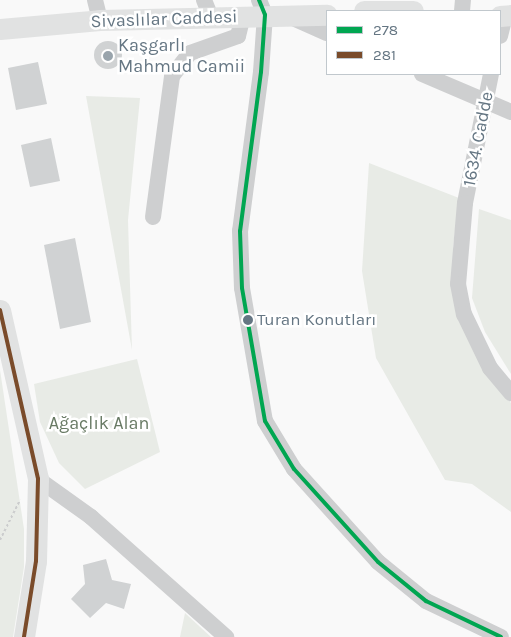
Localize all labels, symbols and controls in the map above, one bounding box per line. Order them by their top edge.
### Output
street label: Sivaslılar Caddesi [90,6,238,32]
legend [326,10,501,75]
text: 278 [373,21,398,39]
place label: Kaşgarlı Mahmud Camii [118,35,245,78]
text: 281 [373,46,396,64]
marker: Kaşgarlı Mahmud Camii [102,50,114,62]
street label: 1634. Cadde [458,90,498,188]
place label: Turan Konutları [257,310,376,330]
marker: Turan Konutları [243,315,253,325]
park label: Ağaçlık Alan [49,412,149,434]

